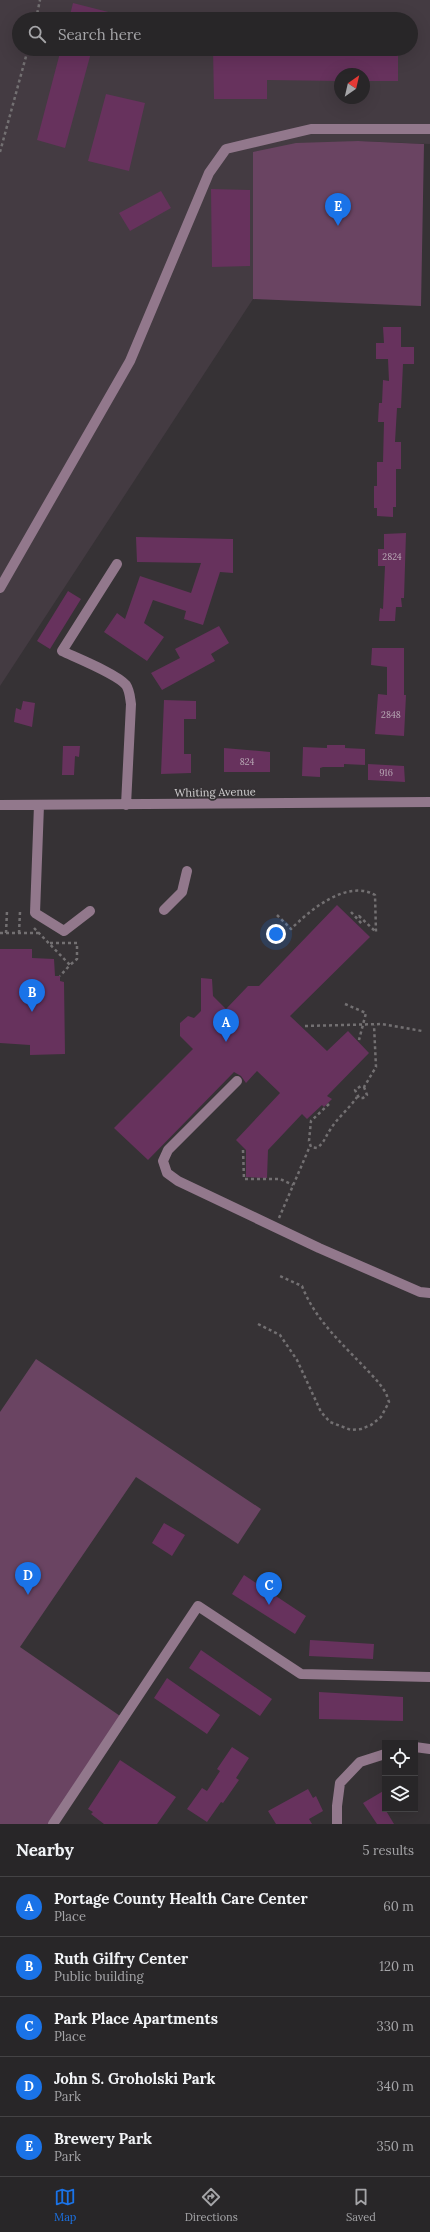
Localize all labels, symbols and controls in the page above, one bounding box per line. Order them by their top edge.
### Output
search box [12,12,418,56]
icon: search [26,23,48,45]
text: Search here [58,25,141,44]
north arrow [334,68,370,104]
pin: E [325,193,351,226]
house number: 2824 [382,551,402,562]
house number: 2848 [381,709,401,720]
house number: 824 [240,756,254,767]
house number: 916 [379,767,393,778]
street label: Whiting Avenue [174,784,256,800]
your location [266,924,286,944]
pin: B [19,979,45,1012]
pin: A [213,1009,239,1042]
pin: D [15,1562,41,1595]
pin: C [256,1572,282,1605]
map controls [382,1740,418,1812]
button: locate [382,1740,418,1776]
button: layers [382,1776,418,1812]
text: Nearby [16,1839,74,1861]
text: 5 results [363,1842,414,1859]
text: Portage County Health Care Center [54,1889,308,1908]
text: A [25,1898,33,1915]
text: 60 m [383,1898,414,1915]
text: Place [54,1908,86,1925]
text: Ruth Gilfry Center [54,1949,188,1968]
text: B [25,1958,33,1975]
text: 120 m [379,1958,414,1975]
text: Public building [54,1968,144,1985]
text: Park Place Apartments [54,2009,218,2028]
text: C [25,2018,33,2035]
text: 330 m [376,2018,414,2035]
text: Place [54,2028,86,2045]
text: John S. Groholski Park [54,2069,215,2088]
text: D [24,2078,34,2095]
text: 340 m [377,2078,414,2095]
text: Park [54,2088,81,2105]
text: Brewery Park [54,2129,152,2148]
text: E [25,2138,33,2155]
text: 350 m [377,2138,414,2155]
text: Park [54,2148,81,2165]
tab: Map [54,2186,76,2224]
tab: Directions [185,2186,238,2224]
tab: Saved [346,2186,376,2224]

